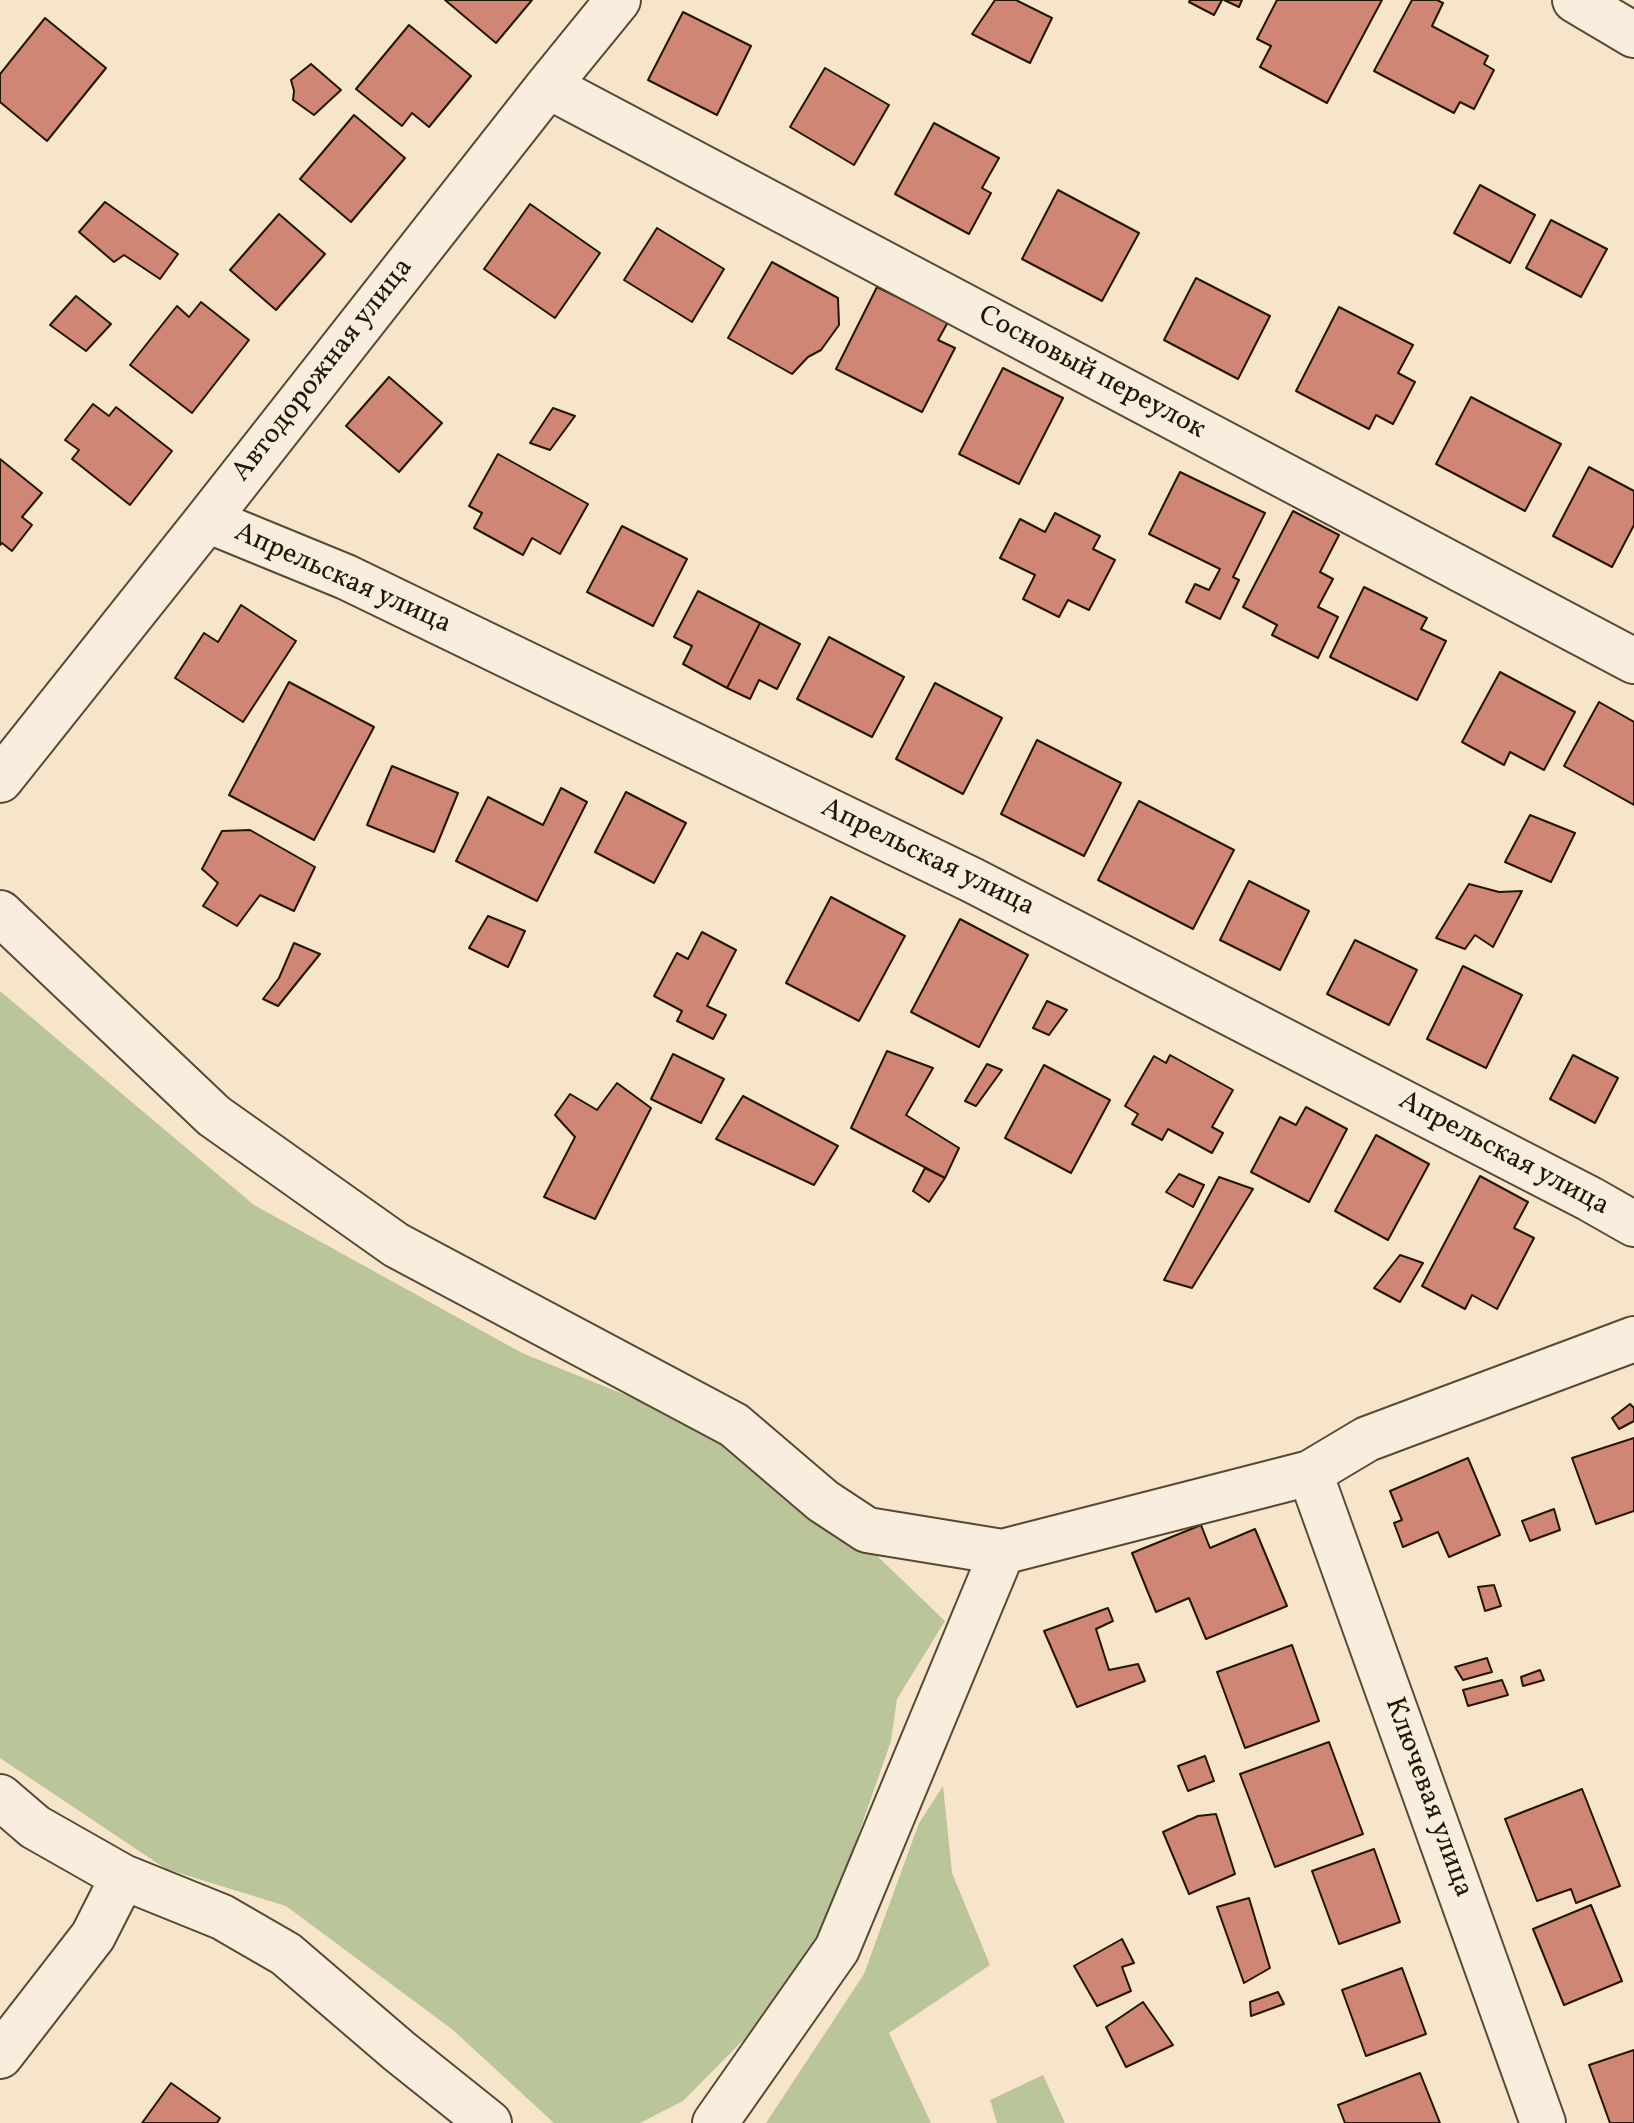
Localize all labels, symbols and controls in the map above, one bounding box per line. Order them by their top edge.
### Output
street label: Автодорожная улица [226,253,422,489]
street label: Сосновый переулок [972,300,1210,448]
street label: Апрельская улица [228,517,456,643]
street label: Апрельская улица [815,793,1039,925]
street label: Апрельская улица [1392,1085,1614,1225]
street label: Ключевая улица [1375,1694,1479,1902]

